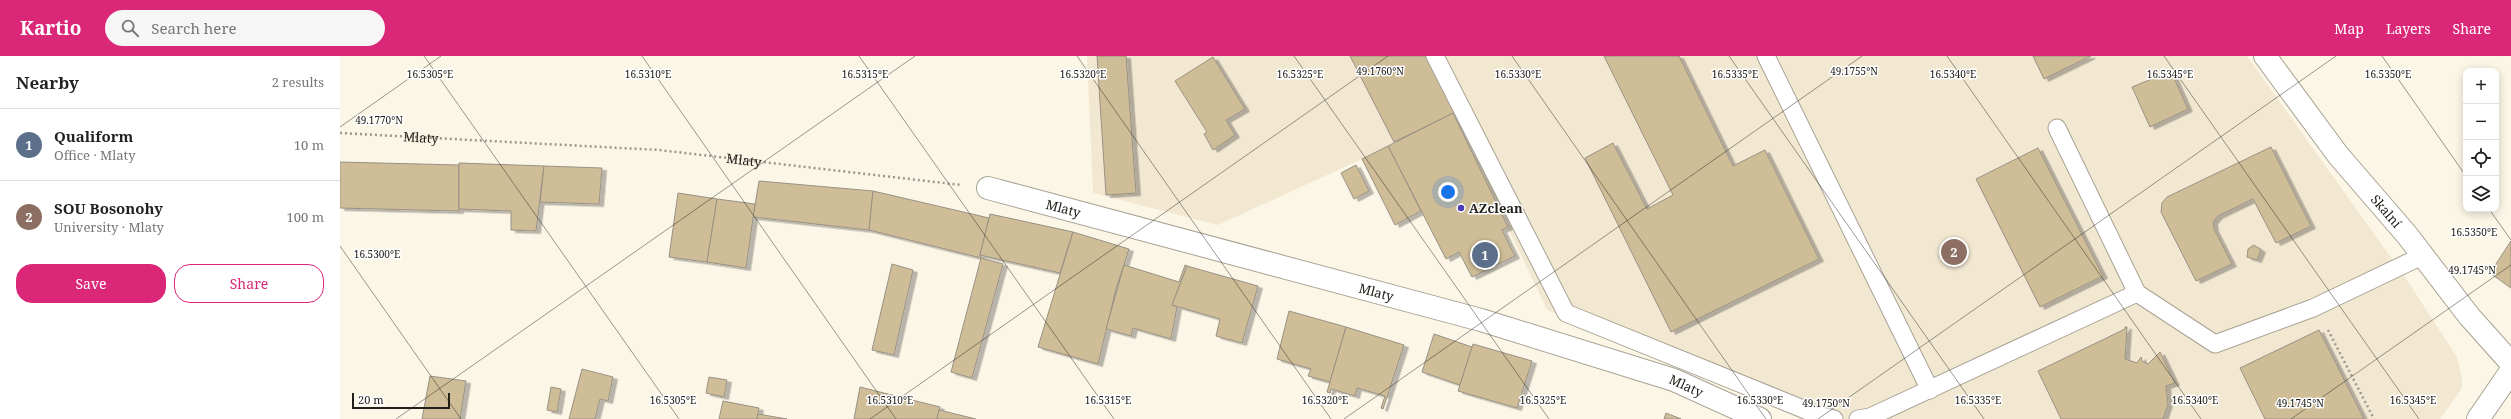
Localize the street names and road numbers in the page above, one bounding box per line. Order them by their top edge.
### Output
street label: Mlaty [403,127,440,147]
street label: Mlaty [725,149,763,171]
street label: Skalní [2367,191,2406,232]
street label: Mlaty [1044,195,1083,222]
street label: Mlaty [1357,279,1396,305]
street label: Mlaty [1666,370,1707,401]

